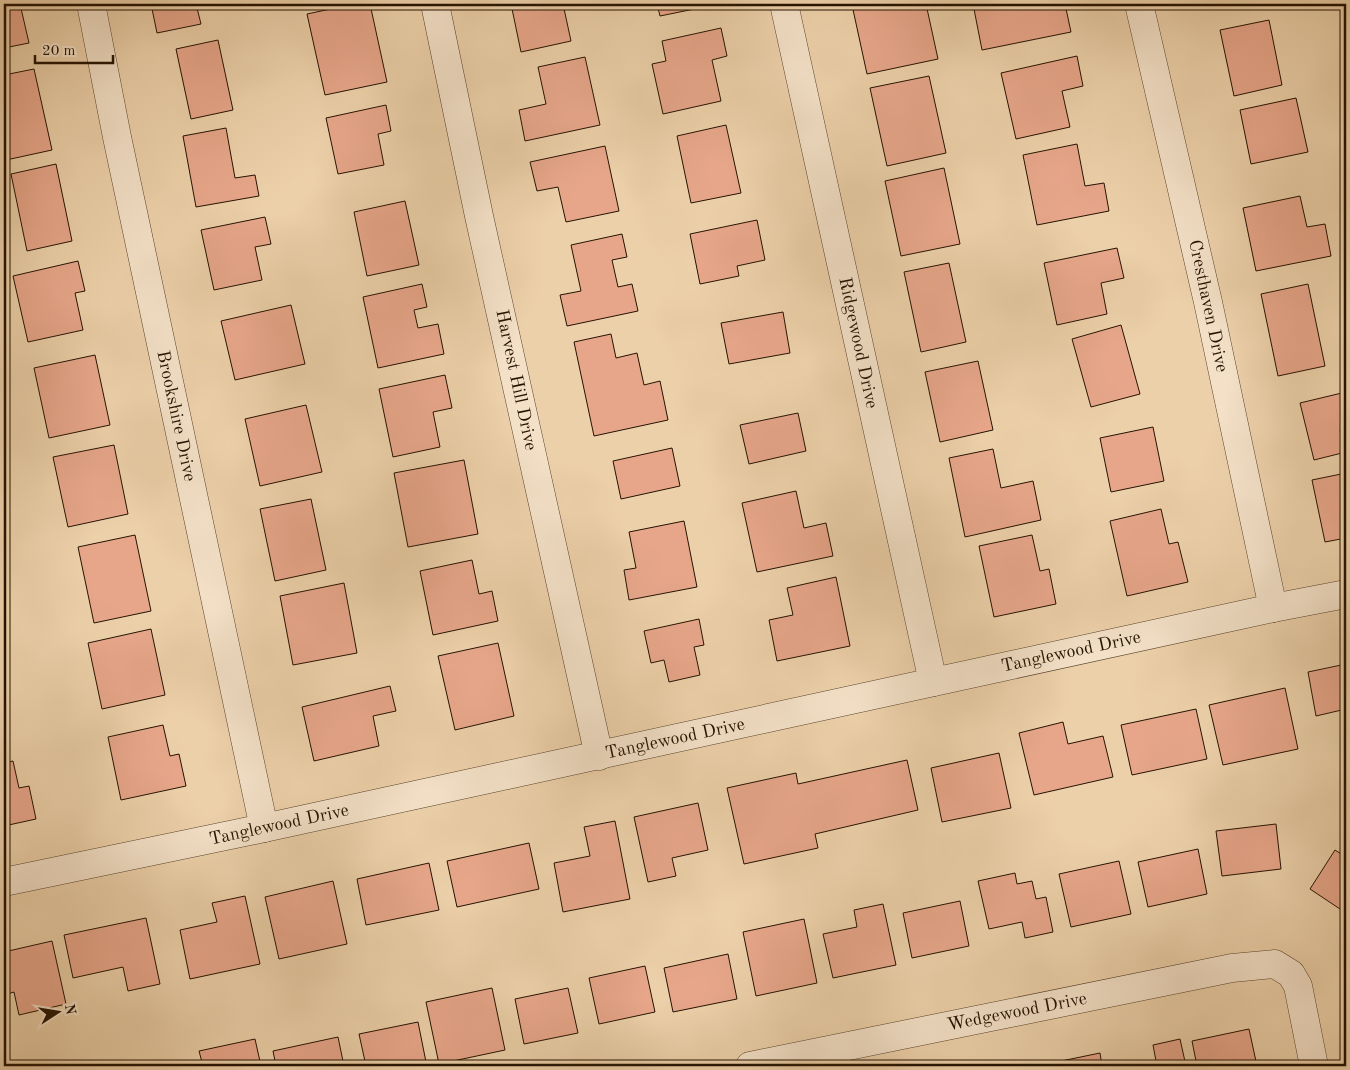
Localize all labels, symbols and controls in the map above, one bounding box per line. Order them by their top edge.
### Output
scale bar [35,32,112,64]
text: 20 m [42,44,76,59]
street label: Cresthaven Drive [1185,238,1231,374]
street label: Ridgewood Drive [835,276,881,410]
street label: Harvest Hill Drive [492,308,540,452]
street label: Brookshire Drive [153,349,199,483]
street label: Tanglewood Drive [1000,628,1142,676]
street label: Tanglewood Drive [604,715,746,763]
street label: Tanglewood Drive [208,801,350,849]
north arrow [32,988,82,1038]
street label: Wedgewood Drive [946,990,1088,1034]
text: N [62,1003,78,1016]

